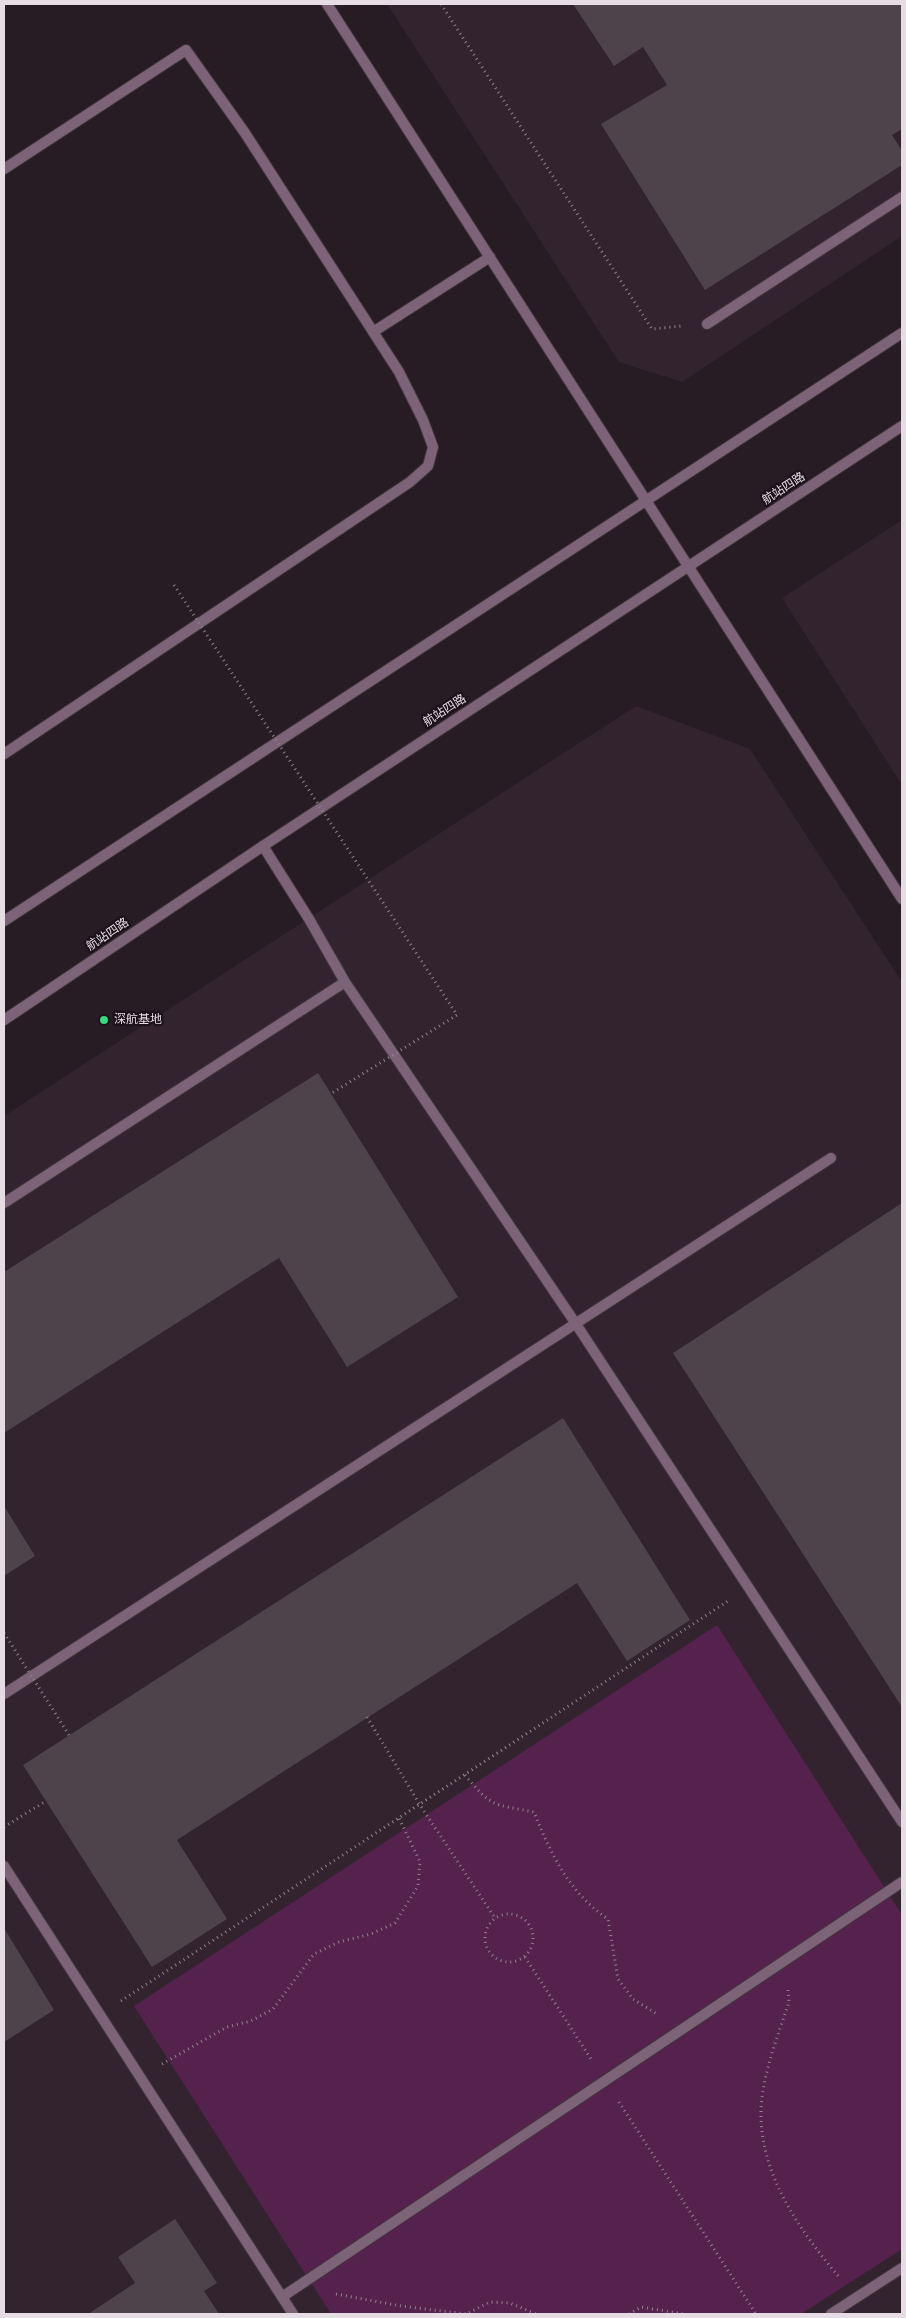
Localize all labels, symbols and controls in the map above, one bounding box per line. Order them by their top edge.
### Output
street label: 航站四路 [760,470,808,508]
street label: 航站四路 [421,692,469,730]
street label: 航站四路 [84,916,132,954]
place label: 深航基地 [114,1013,162,1027]
marker: 深航基地 [98,1014,110,1026]

